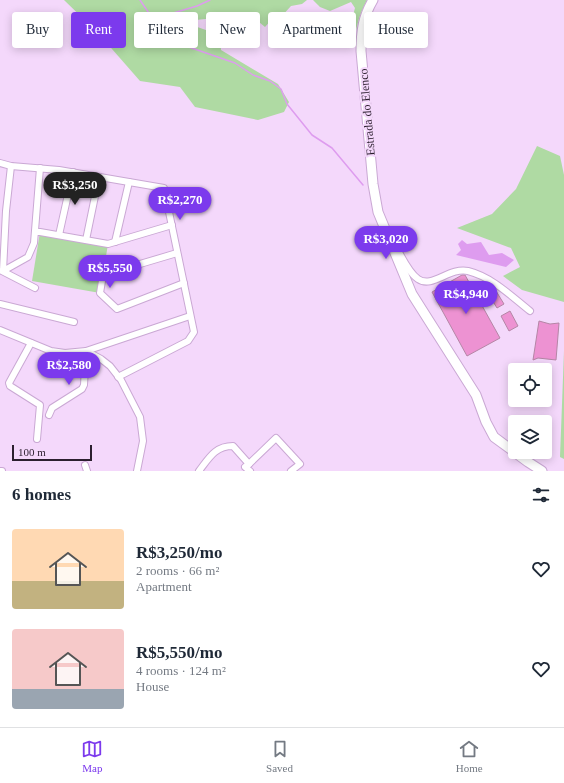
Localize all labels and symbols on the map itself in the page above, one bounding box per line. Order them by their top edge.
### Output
street label: Estrada do Elenco [356,68,378,156]
pin: R$3,250 [38,172,112,206]
pin: R$2,270 [143,187,217,221]
pin: R$3,020 [349,226,423,260]
pin: R$5,550 [73,255,147,289]
pin: R$4,940 [429,281,503,315]
pin: R$2,580 [32,352,106,386]
scale bar [12,443,92,462]

